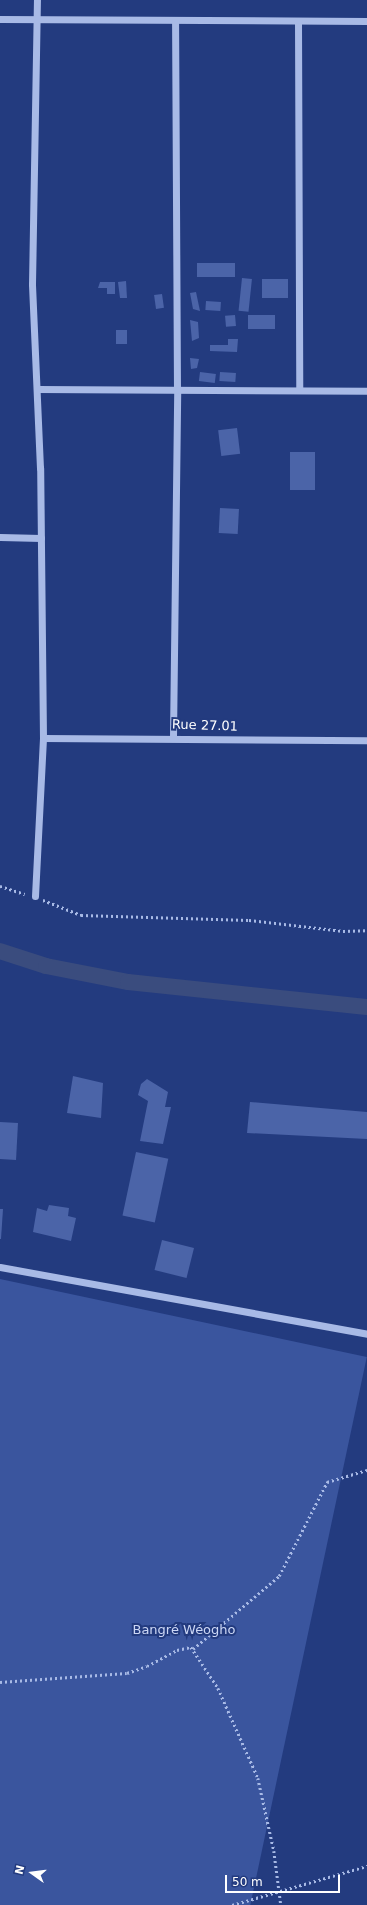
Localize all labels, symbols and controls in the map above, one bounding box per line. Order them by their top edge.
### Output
street label: Rue 27.01 [172,717,238,735]
park label: Bangré Wéogho [132,1622,236,1638]
north arrow [12,1853,52,1893]
text: N [12,1864,27,1876]
scale bar [227,1867,342,1893]
text: 50 m [232,1875,263,1889]

